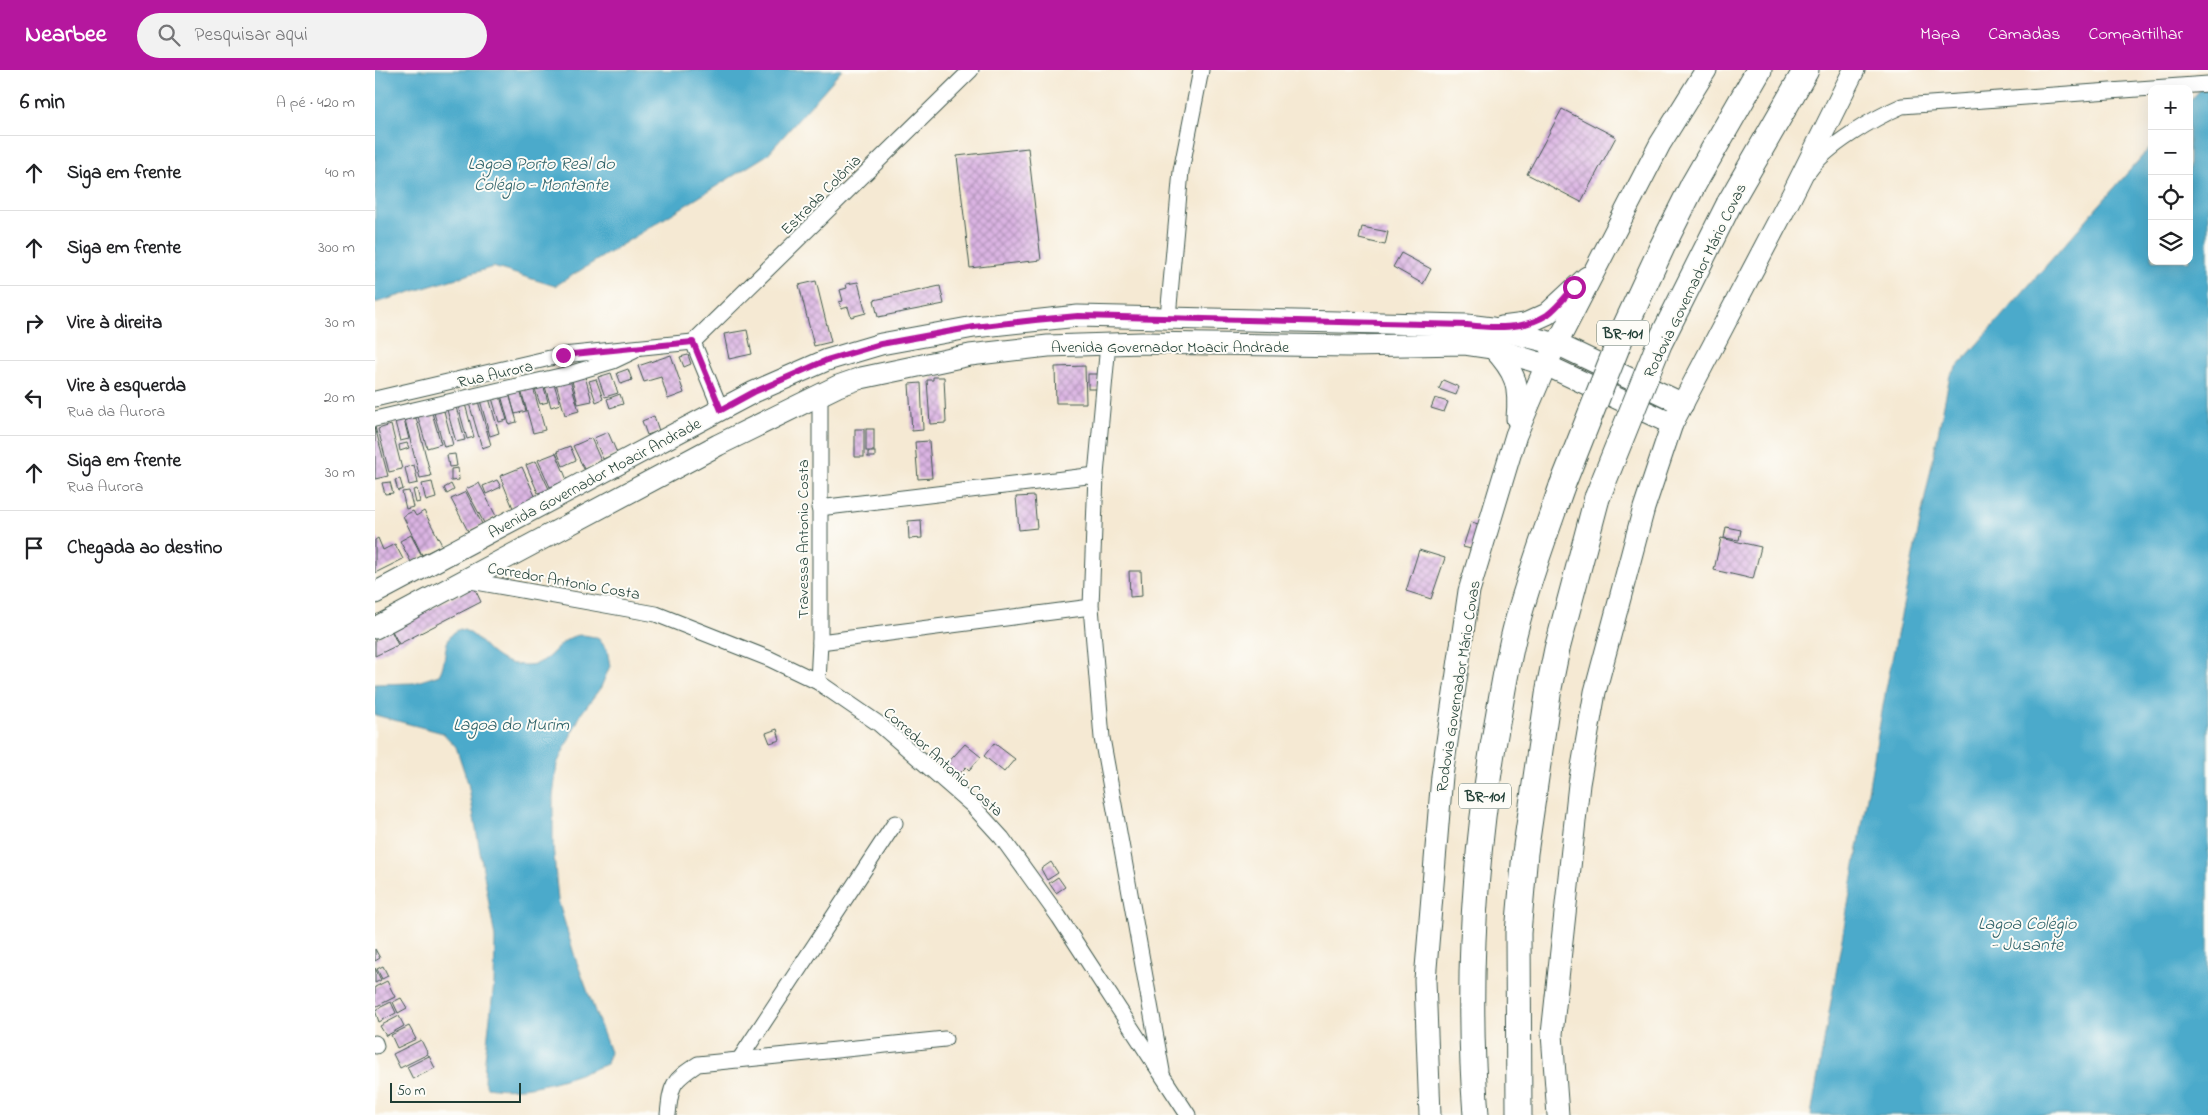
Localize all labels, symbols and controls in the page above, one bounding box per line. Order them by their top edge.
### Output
search box [137,13,487,58]
text: Nearbee [25,18,107,53]
icon: search [155,21,183,49]
text: Pesquisar aqui [195,22,308,49]
text: Mapa [1920,22,1960,48]
text: Camadas [1988,22,2061,48]
text: Compartilhar [2089,22,2183,48]
map controls [2148,85,2193,265]
button: + [2148,85,2193,130]
text: 6 min [20,88,65,118]
text: A pé · 420 m [276,91,355,115]
button: − [2148,130,2193,175]
street label: Estrada Colônia [776,150,867,241]
water label: Lagoa Porto Real do Colégio - Montante [468,152,615,199]
icon: ahead [20,159,48,187]
text: Siga em frente [67,160,181,187]
text: 40 m [325,161,355,185]
button: locate [2148,175,2193,220]
street label: Rodovia Governador Mário Covas [1638,179,1754,382]
button: layers [2148,220,2193,265]
icon: ahead [20,234,48,262]
text: Siga em frente [67,235,181,262]
text: 300 m [318,236,355,260]
route start [1563,276,1586,299]
icon: right [20,309,48,337]
text: Vire à direita [67,310,162,337]
text: 30 m [325,311,355,335]
road number: BR-101 [1597,320,1649,346]
street label: Avenida Governador Moacir Andrade [1051,336,1290,360]
route end [552,344,575,367]
street label: Rua Aurora [456,355,535,395]
text: Vire à esquerda [67,373,186,400]
icon: left [20,384,48,412]
text: 20 m [324,386,355,410]
text: Rua da Aurora [67,400,165,424]
street label: Avenida Governador Moacir Andrade [484,412,706,545]
text: Siga em frente [67,448,181,475]
icon: ahead [20,459,48,487]
street label: Travessa Antonio Costa [792,459,816,619]
text: 30 m [325,461,355,485]
text: Rua Aurora [67,475,143,499]
icon: arrive [20,534,48,562]
text: Chegada ao destino [67,535,222,562]
street label: Corredor Antonio Costa [486,557,642,607]
street label: Rodovia Governador Mário Covas [1430,579,1488,794]
street label: Corredor Antonio Costa [877,702,1008,823]
water label: Lagoa do Murim [453,713,570,739]
road number: BR-101 [1459,784,1511,808]
water label: Lagoa Colégio - Jusante [1978,912,2077,959]
scale bar [390,1080,521,1103]
text: 50 m [397,1081,425,1102]

